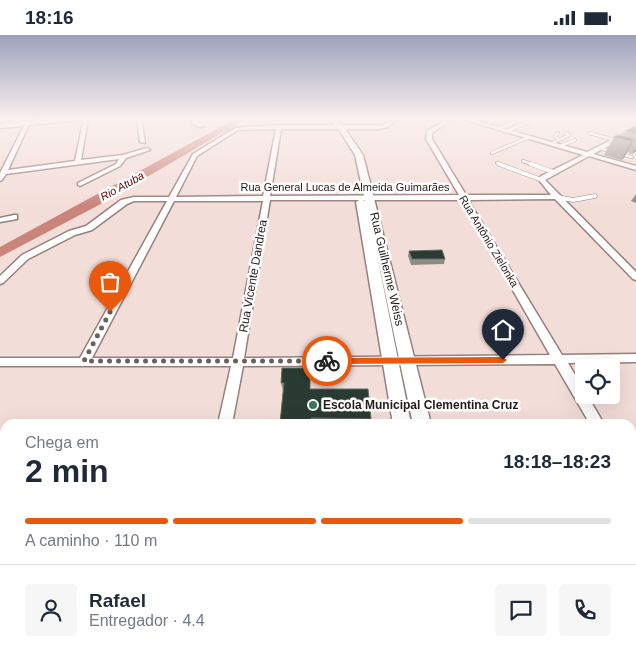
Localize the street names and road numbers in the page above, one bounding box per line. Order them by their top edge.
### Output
street label: Rua General Lucas de Almeida Guimarães [240,181,450,193]
street label: Rua Antônio Zielonka [457,193,522,290]
street label: Rua Guilherme Weiss [367,211,407,327]
street label: Rua Vicente Dandrea [236,218,270,334]

